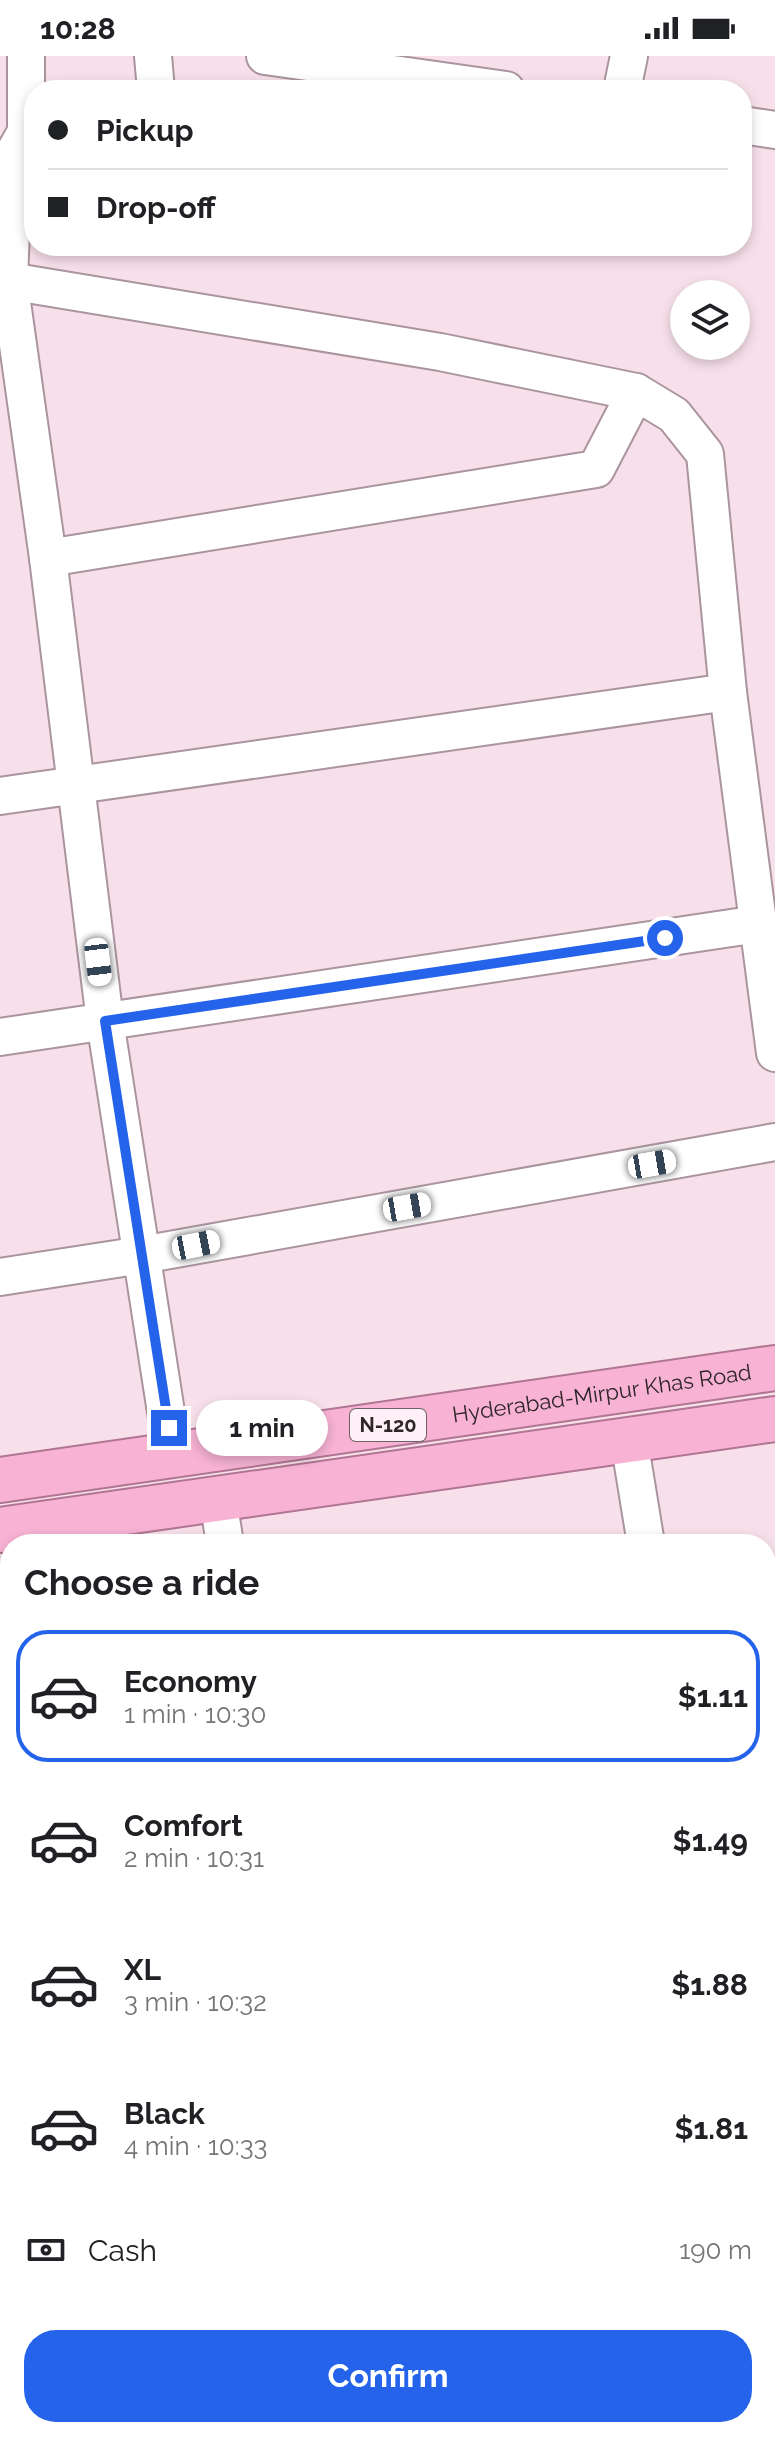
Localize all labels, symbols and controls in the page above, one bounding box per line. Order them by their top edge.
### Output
text: 10:28 [40,11,116,46]
text: Pickup [96,113,194,148]
text: Drop-off [96,190,216,225]
map controls [670,280,750,360]
button: layers [670,280,750,360]
route start [647,920,683,956]
car [83,937,113,987]
car [626,1148,678,1180]
car [381,1191,433,1223]
car [170,1229,222,1261]
street label: Hyderabad-Mirpur Khas Road [450,1359,753,1428]
callout: 1 min [197,1400,329,1456]
road number: N-120 [350,1409,426,1441]
route end [151,1410,187,1446]
text: 1 min [229,1413,295,1443]
text: Choose a ride [24,1561,259,1603]
icon: car [28,1660,100,1732]
text: Economy [124,1664,257,1699]
text: $1.11 [678,1679,748,1714]
text: 1 min · 10:30 [124,1699,266,1729]
icon: car [28,1804,100,1876]
text: Comfort [124,1808,243,1843]
text: $1.49 [673,1823,748,1858]
text: 2 min · 10:31 [124,1843,264,1873]
icon: car [28,1948,100,2020]
text: XL [124,1952,161,1987]
text: $1.88 [671,1967,748,2002]
text: 3 min · 10:32 [124,1987,267,2017]
icon: car [28,2092,100,2164]
text: Black [124,2096,205,2131]
text: $1.81 [674,2111,748,2146]
text: 4 min · 10:33 [124,2131,267,2161]
icon: cash [24,2228,68,2272]
text: Cash [88,2233,157,2268]
text: 190 m [679,2235,752,2265]
button: Confirm [24,2330,752,2422]

